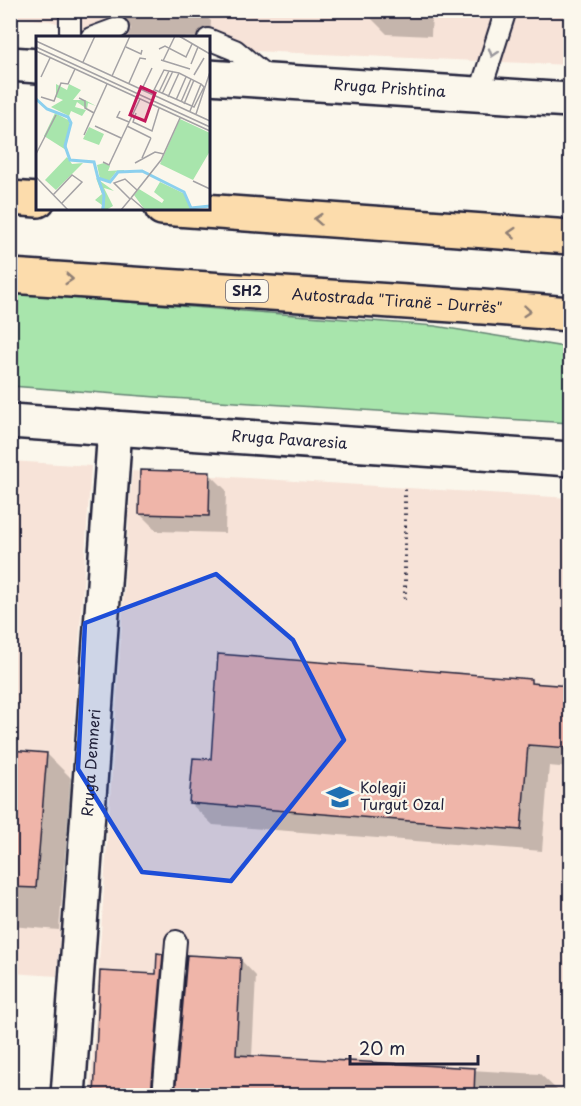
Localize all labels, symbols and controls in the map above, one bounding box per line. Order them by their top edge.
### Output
inset map [36,36,210,210]
one-way arrow [487,47,500,58]
street label: Rruga Prishtina [333,72,447,102]
one-way arrow [313,213,322,226]
one-way arrow [508,227,517,240]
one-way arrow [64,273,73,286]
road number: SH2 [226,280,268,302]
street label: Autostrada "Tiranë - Durrës" [291,282,503,319]
one-way arrow [522,304,531,317]
street label: Rruga Pavaresia [231,423,349,454]
street label: Rruga Demneri [75,708,105,817]
place label: Kolegji Turgut Ozal [360,775,445,815]
school or university icon: Kolegji Turgut Ozal [325,782,355,812]
scale bar [350,1028,478,1066]
text: 20 m [359,1034,405,1061]

